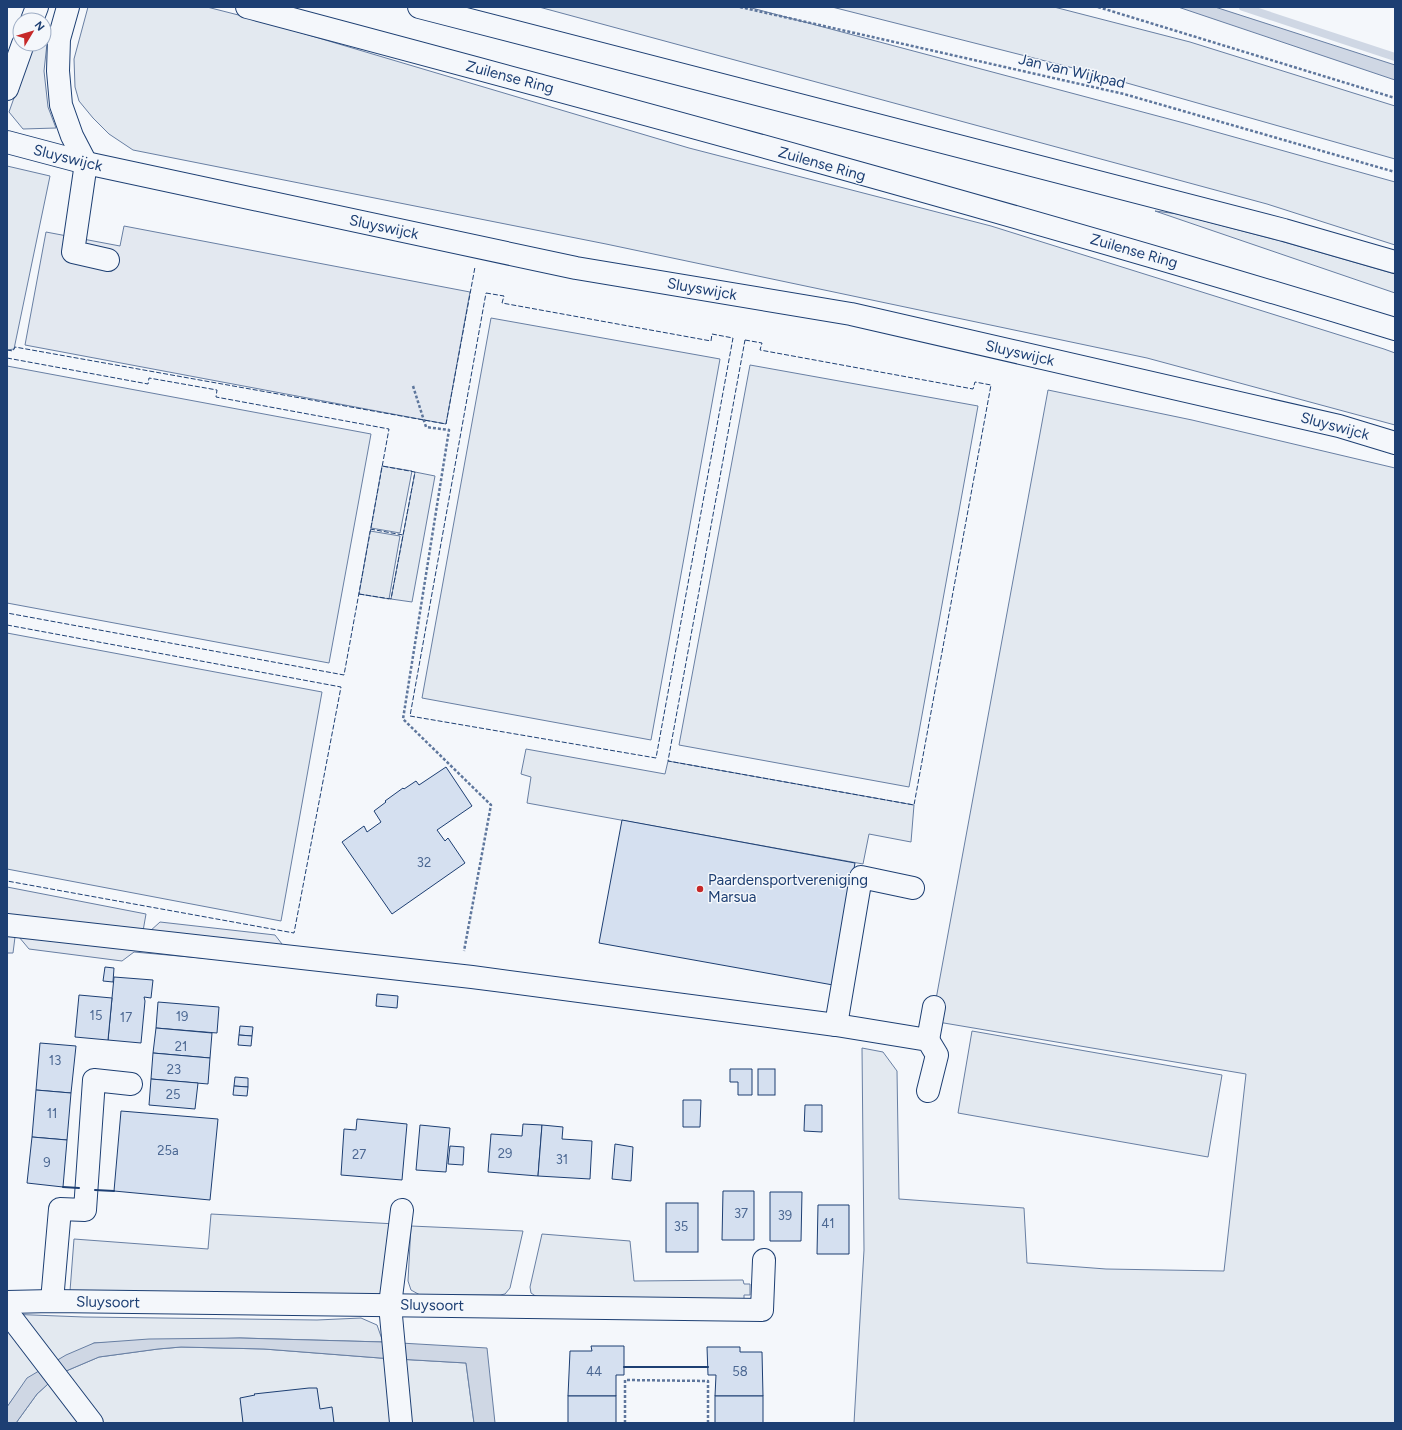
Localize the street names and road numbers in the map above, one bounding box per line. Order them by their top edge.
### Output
street label: Jan van Wijkpad [1017,50,1127,92]
street label: Zuilense Ring [464,57,556,97]
street label: Sluyswijck [32,141,105,175]
street label: Zuilense Ring [776,143,868,185]
street label: Sluyswijck [348,211,421,243]
street label: Zuilense Ring [1088,230,1180,272]
street label: Sluyswijck [666,274,739,304]
street label: Sluyswijck [984,336,1057,370]
street label: Sluyswijck [1299,408,1372,444]
street label: Sluysoort [76,1292,140,1312]
street label: Sluysoort [400,1295,464,1315]

